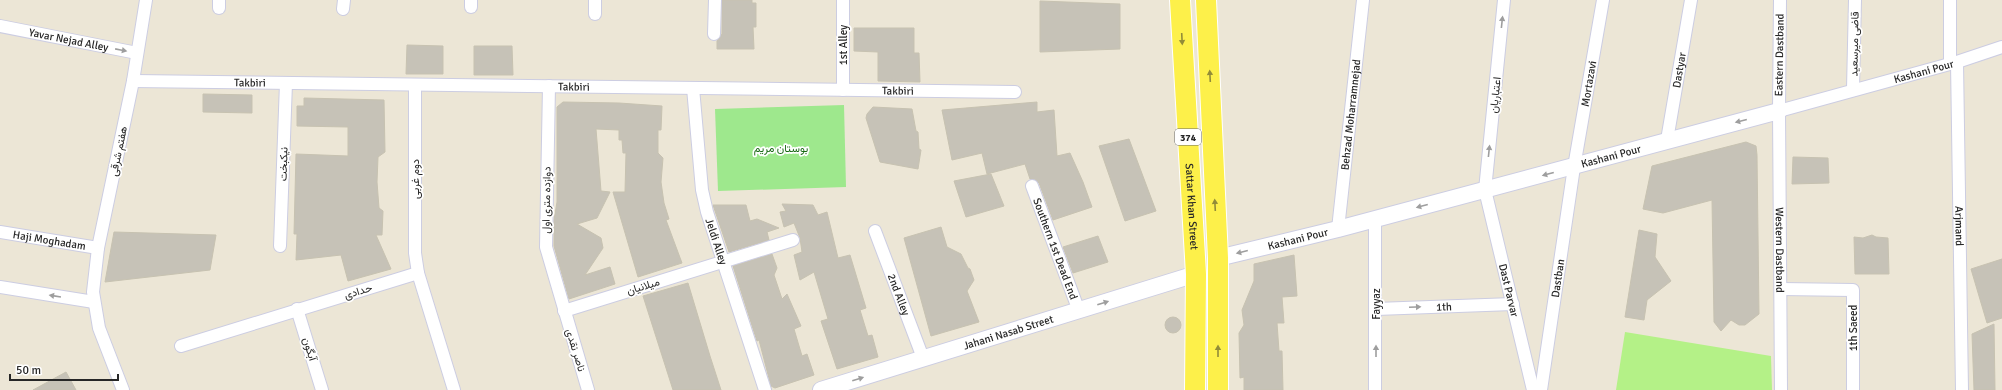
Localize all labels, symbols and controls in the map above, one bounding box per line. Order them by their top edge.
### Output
street label: قاضی میرسعید [1847,11,1862,77]
street label: Eastern Dastband [1772,13,1787,96]
one-way arrow [1499,16,1505,28]
street label: 1st Alley [837,24,850,65]
street label: Yavar Nejad Alley [28,26,110,54]
one-way arrow [1179,33,1185,46]
one-way arrow [114,47,127,53]
street label: Dastyar [1670,51,1689,89]
street label: Kashani Pour [1892,57,1955,86]
street label: Behzad Moharramnejad [1338,58,1364,171]
street label: Mortazavi [1579,60,1599,108]
one-way arrow [1206,70,1213,82]
street label: Takbiri [234,76,266,90]
street label: اعتباریان [1487,76,1504,114]
street label: Takbiri [558,80,590,94]
street label: Takbiri [882,84,914,98]
one-way arrow [1735,118,1747,124]
street label: هفتم شرقی [107,125,131,178]
road number: 374 [1175,129,1201,145]
park label: بوستان مریم [754,142,808,156]
street label: Kashani Pour [1580,142,1643,171]
one-way arrow [1486,145,1492,157]
street label: نیکبخت [276,147,291,181]
street label: دوم غربی [409,159,423,199]
street label: Sattar Khan Street [1183,163,1201,250]
street label: دوازده متری اول [539,166,554,234]
one-way arrow [1542,171,1554,177]
street label: Southern 1st Dead End [1030,196,1080,302]
one-way arrow [1212,199,1219,211]
one-way arrow [1416,204,1429,210]
street label: Arjmand [1952,206,1966,246]
street label: Western Dastband [1773,207,1786,293]
street label: Jeldi Alley [702,217,730,267]
street label: Kashani Pour [1266,226,1329,253]
street label: Haji Moghadam [12,228,87,253]
one-way arrow [1236,250,1248,256]
street label: Dastban [1549,258,1567,298]
street label: Dast Parvar [1496,262,1521,318]
street label: 2nd Alley [885,272,913,318]
street label: میلانیان [625,275,661,298]
street label: حدادی [342,281,374,302]
street label: Fayyaz [1370,288,1383,320]
one-way arrow [49,293,62,299]
one-way arrow [1097,300,1109,306]
street label: 1th [1436,300,1452,314]
one-way arrow [1409,304,1421,311]
street label: 1th Saeed [1847,304,1860,351]
street label: Jahani Nasab Street [962,312,1055,353]
street label: ناصر نقدی [563,327,588,373]
street label: آبگون [300,336,320,364]
one-way arrow [1215,344,1221,357]
one-way arrow [1372,345,1379,357]
scale bar [10,356,118,382]
text: 50 m [16,363,41,378]
one-way arrow [852,375,864,381]

